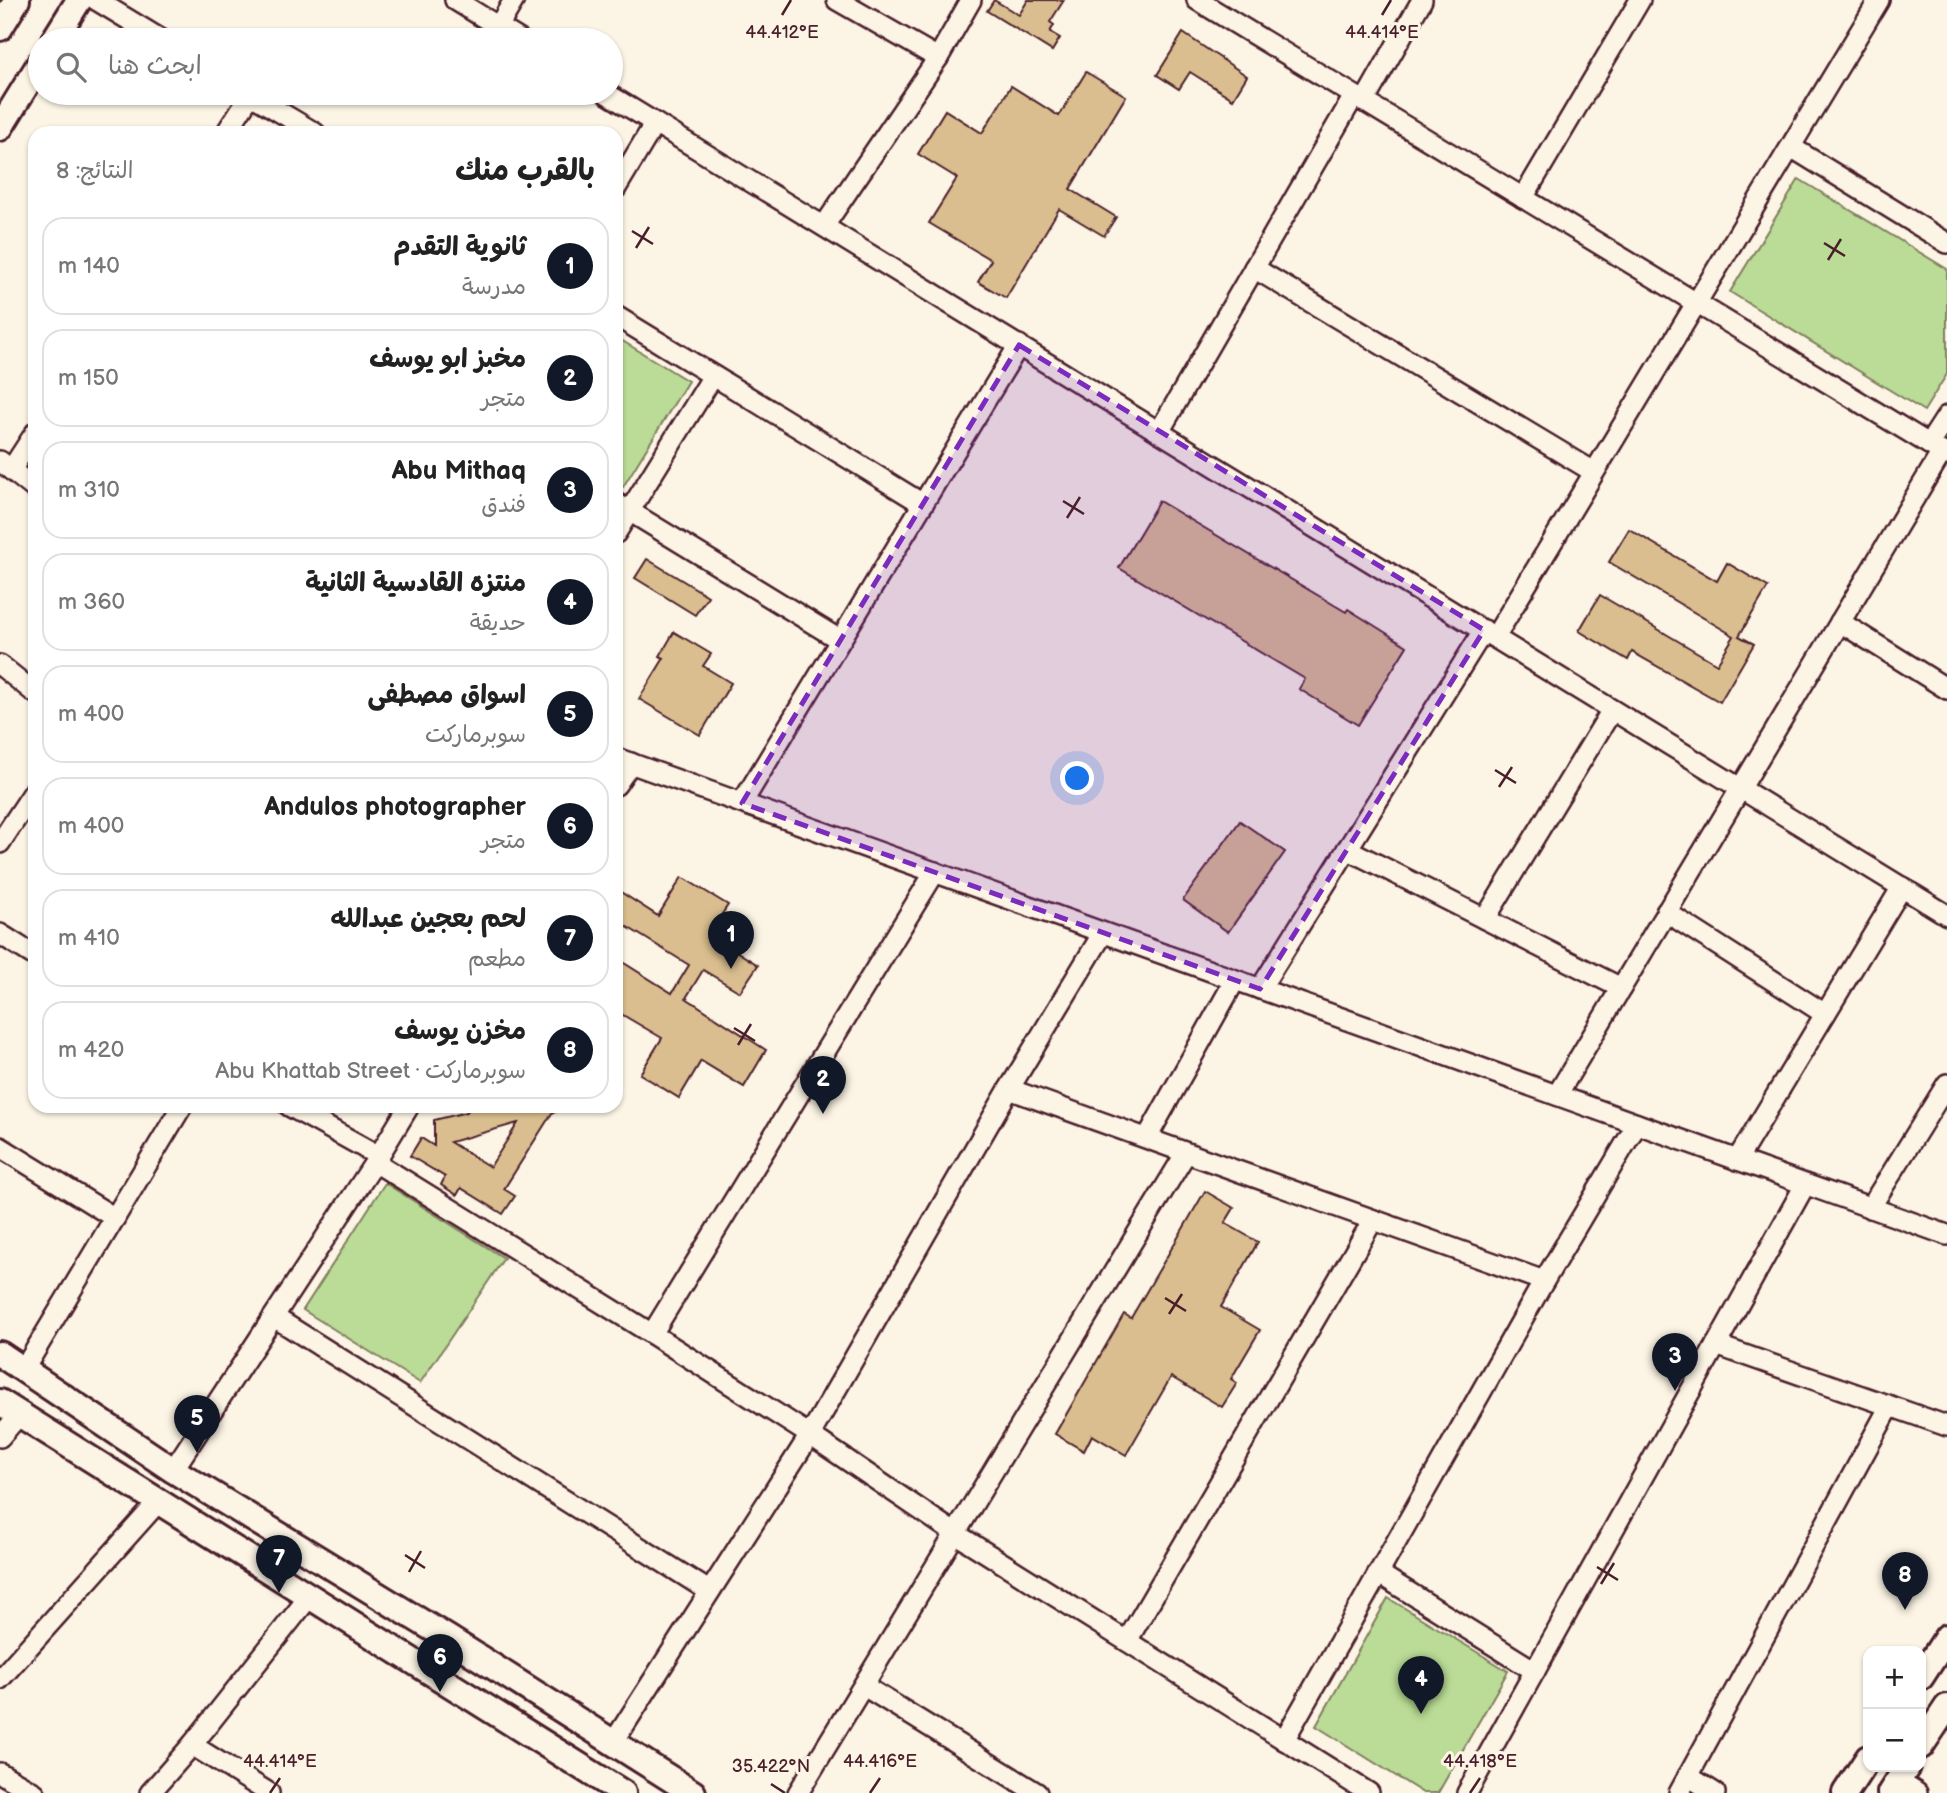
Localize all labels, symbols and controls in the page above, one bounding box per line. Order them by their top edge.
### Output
text: 44.412°E [745,22,819,43]
text: 44.414°E [1345,22,1419,43]
search box [28,28,623,105]
icon: search [52,48,90,86]
text: ابحث هنا [108,51,202,82]
text: بالقرب منك [455,153,595,189]
text: النتائج: 8 [56,157,133,185]
text: ثانوية التقدم [394,232,526,263]
text: 140 m [58,252,120,280]
text: 1 [565,252,575,280]
text: مدرسة [462,273,526,301]
text: مخبز ابو يوسف [369,344,526,375]
text: 150 m [58,364,119,392]
text: 2 [563,364,577,392]
text: متجر [481,385,526,413]
text: Abu Mithaq [392,456,526,487]
text: 310 m [58,476,120,504]
text: 3 [563,476,577,504]
text: فندق [481,491,526,519]
text: منتزه القادسية الثانية [305,568,526,599]
text: 360 m [58,588,125,616]
text: 4 [563,588,577,616]
text: حديقة [470,609,526,637]
text: اسواق مصطفى [368,680,526,711]
text: 400 m [58,700,124,728]
text: 5 [563,700,577,728]
text: سوبرماركت [425,721,526,749]
your location [1060,761,1094,795]
text: Andulos photographer [264,792,526,823]
text: 400 m [58,812,124,840]
text: 6 [563,812,577,840]
text: متجر [481,827,526,855]
text: لحم بعجين عبدالله [331,904,526,935]
pin: 1 [708,911,754,969]
text: 410 m [58,924,120,952]
text: 7 [564,924,576,952]
text: مطعم [468,945,526,973]
text: مخزن يوسف [394,1016,526,1047]
text: 420 m [58,1036,124,1064]
text: 8 [563,1036,577,1064]
pin: 2 [800,1056,846,1114]
text: سوبرماركت · Abu Khattab Street [215,1057,526,1085]
pin: 3 [1652,1333,1698,1391]
pin: 5 [174,1395,220,1453]
pin: 7 [256,1535,302,1593]
pin: 8 [1882,1552,1928,1610]
pin: 6 [417,1634,463,1692]
map controls [1863,1646,1926,1772]
button: + [1863,1646,1926,1709]
pin: 4 [1398,1656,1444,1714]
button: − [1863,1709,1926,1772]
text: 44.414°E [243,1751,317,1772]
text: 44.416°E [843,1751,917,1772]
text: 44.418°E [1443,1751,1517,1772]
text: 35.422°N [732,1756,810,1777]

